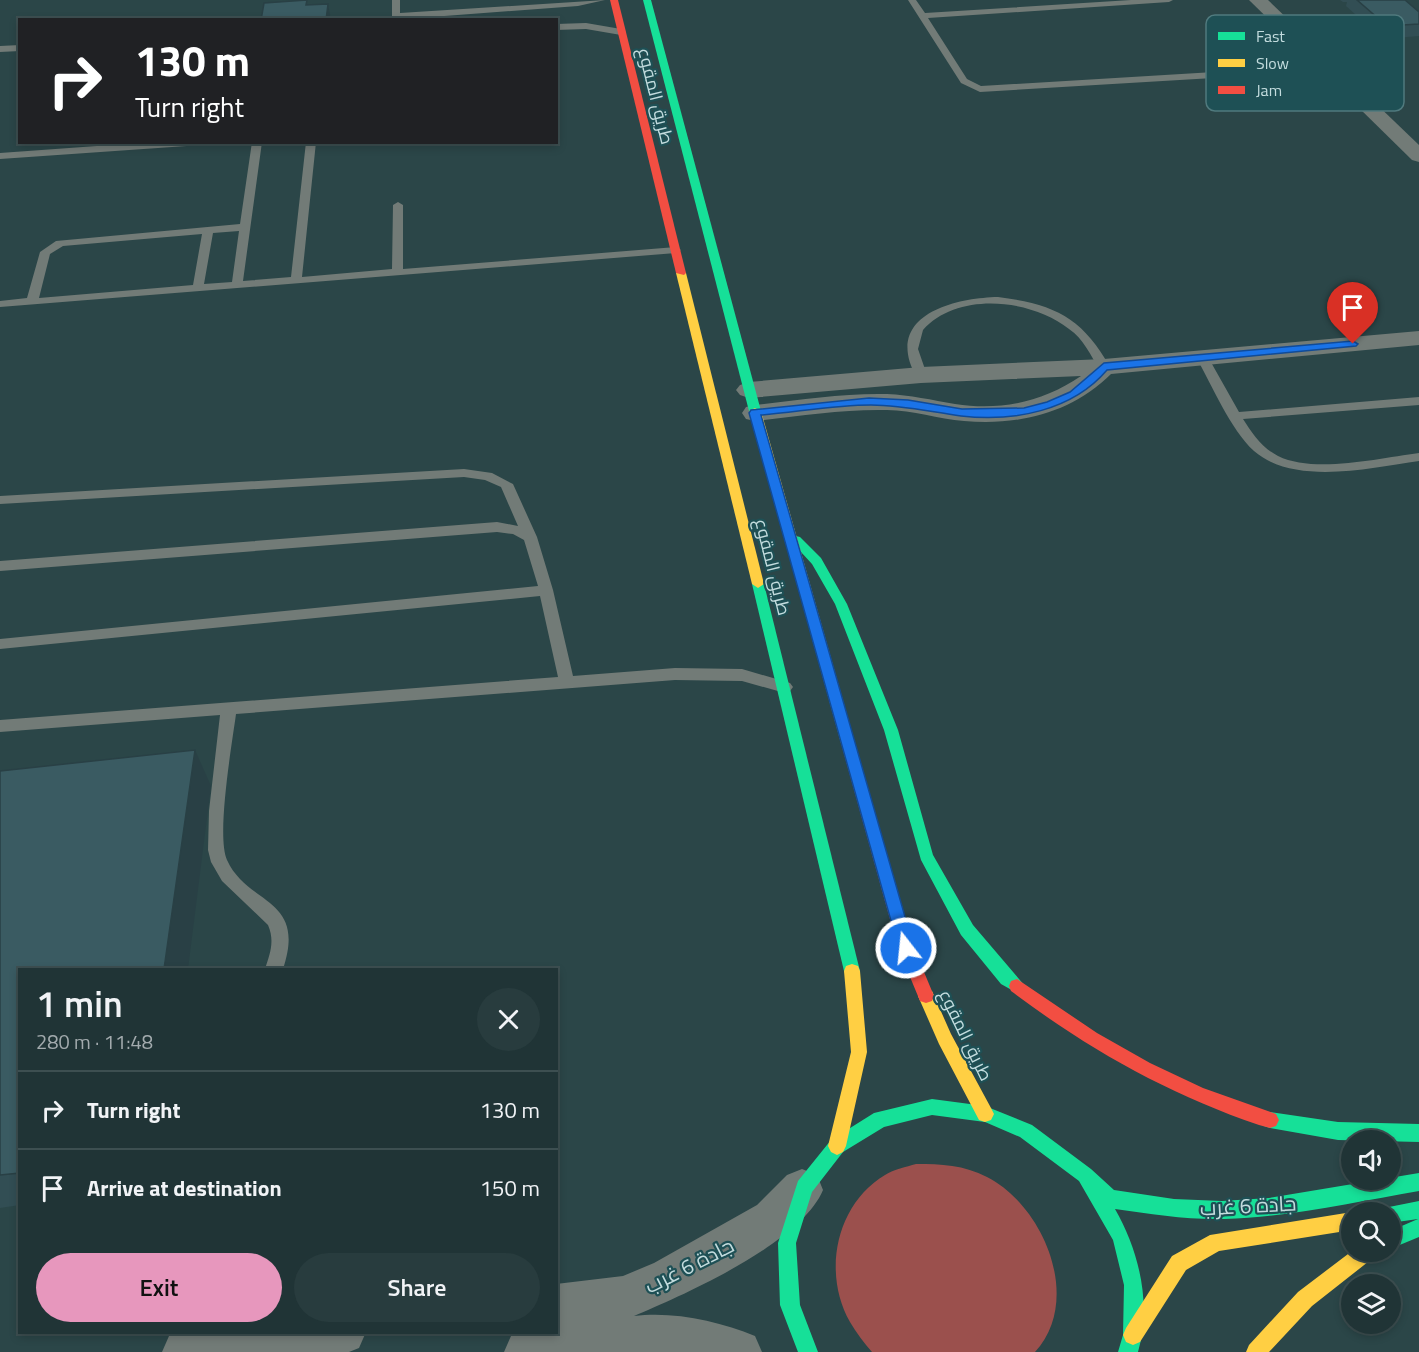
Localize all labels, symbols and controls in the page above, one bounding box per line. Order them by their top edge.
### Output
legend [1206,15,1404,111]
text: Fast [1256,24,1285,48]
text: 130 m [135,28,250,92]
icon: right [36,42,114,120]
street label: طريق المقوع [631,45,681,147]
text: Slow [1256,51,1289,75]
text: Jam [1256,78,1282,102]
text: Turn right [135,86,244,127]
pin [1327,282,1378,344]
icon: arrive [1336,291,1369,324]
street label: طريق المقوع [748,516,798,618]
position arrow [874,916,938,980]
text: 1 min [36,976,123,1031]
street label: طريق المقوع [932,985,1000,1085]
button: close [477,988,540,1051]
text: 280 m · 11:48 [36,1026,153,1057]
text: Turn right [87,1093,181,1127]
text: 130 m [480,1093,540,1127]
icon: right [36,1094,69,1127]
map controls [1341,1130,1401,1334]
button: sound [1341,1130,1401,1190]
text: Arrive at destination [87,1171,282,1205]
text: 150 m [480,1171,540,1205]
icon: arrive [36,1172,69,1205]
street label: جادة 6 غرب [1199,1186,1297,1224]
button: search [1341,1202,1401,1262]
street label: جادة 6 غرب [639,1229,739,1301]
button: Exit [36,1253,282,1322]
button: Share [294,1253,540,1322]
button: layers [1341,1274,1401,1334]

